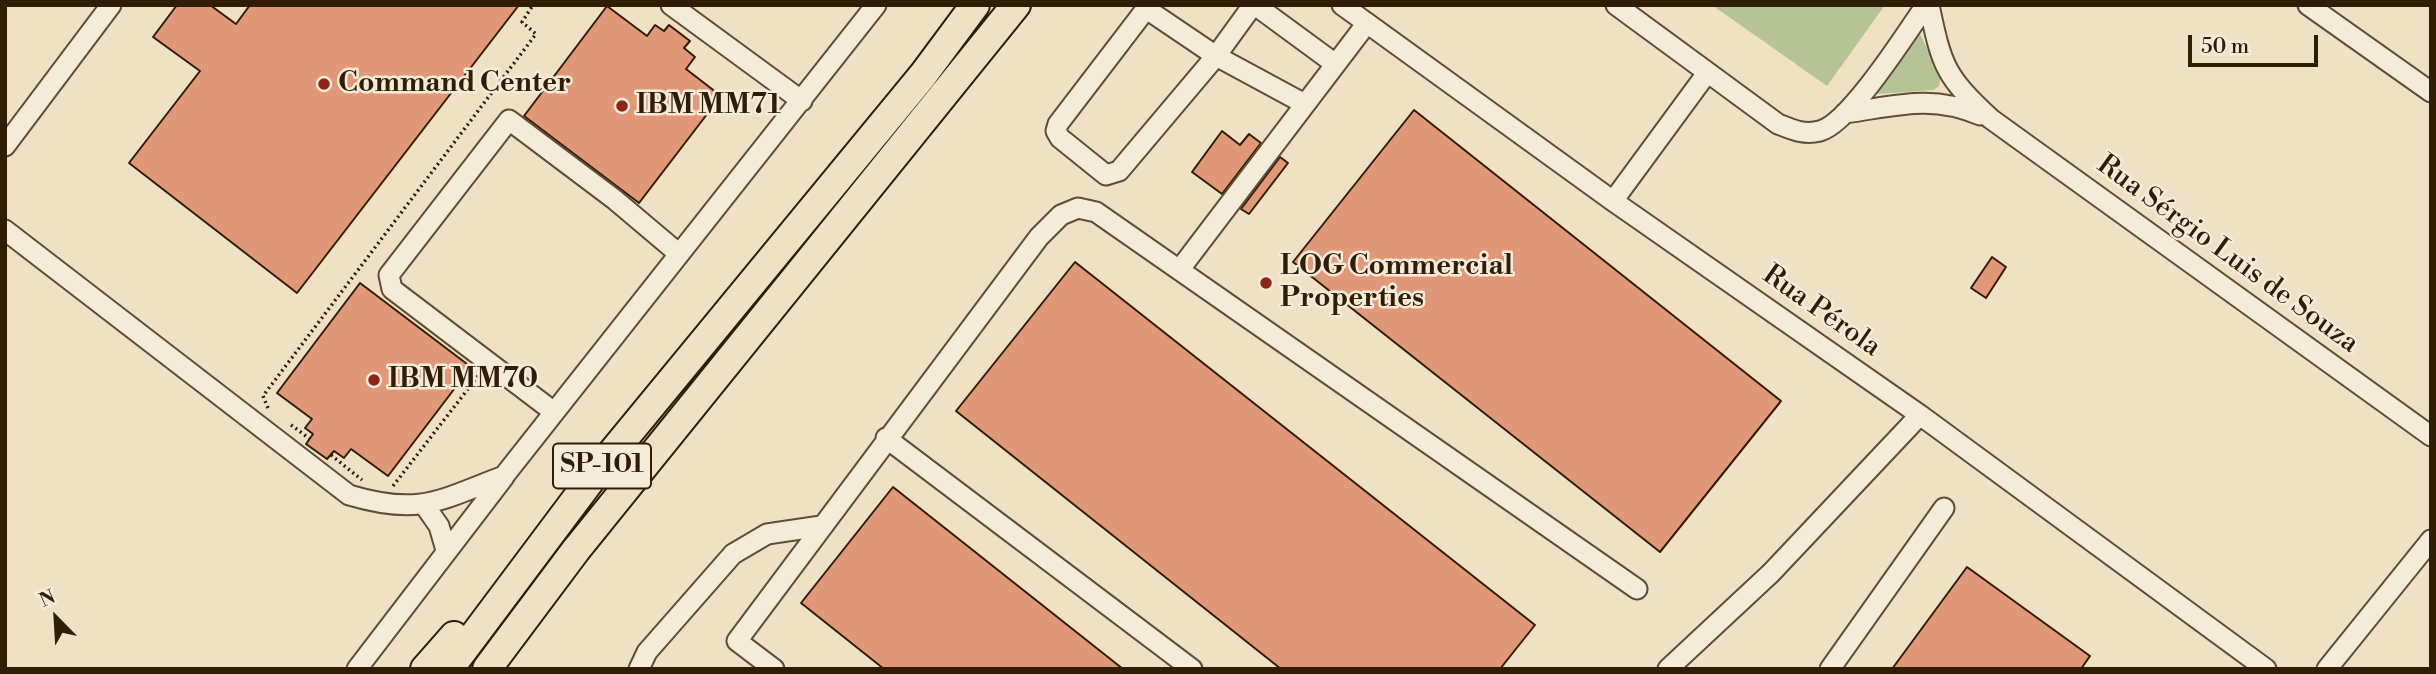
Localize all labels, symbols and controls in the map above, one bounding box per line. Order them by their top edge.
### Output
scale bar [2191,21,2320,65]
text: 50 m [2201,34,2249,60]
place label: Command Center [338,67,571,101]
marker: Command Center [316,76,332,92]
place label: IBM MM71 [636,89,781,123]
marker: IBM MM71 [614,98,630,114]
street label: Rua Sérgio Luis de Souza [2089,149,2365,361]
place label: LOG Commercial Properties [1280,250,1513,316]
street label: Rua Pérola [1755,259,1887,365]
marker: LOG Commercial Properties [1258,275,1274,291]
place label: IBM MM70 [388,363,538,397]
marker: IBM MM70 [366,372,382,388]
road number: SP-101 [553,444,651,488]
north arrow [21,583,91,653]
text: N [36,585,59,613]

